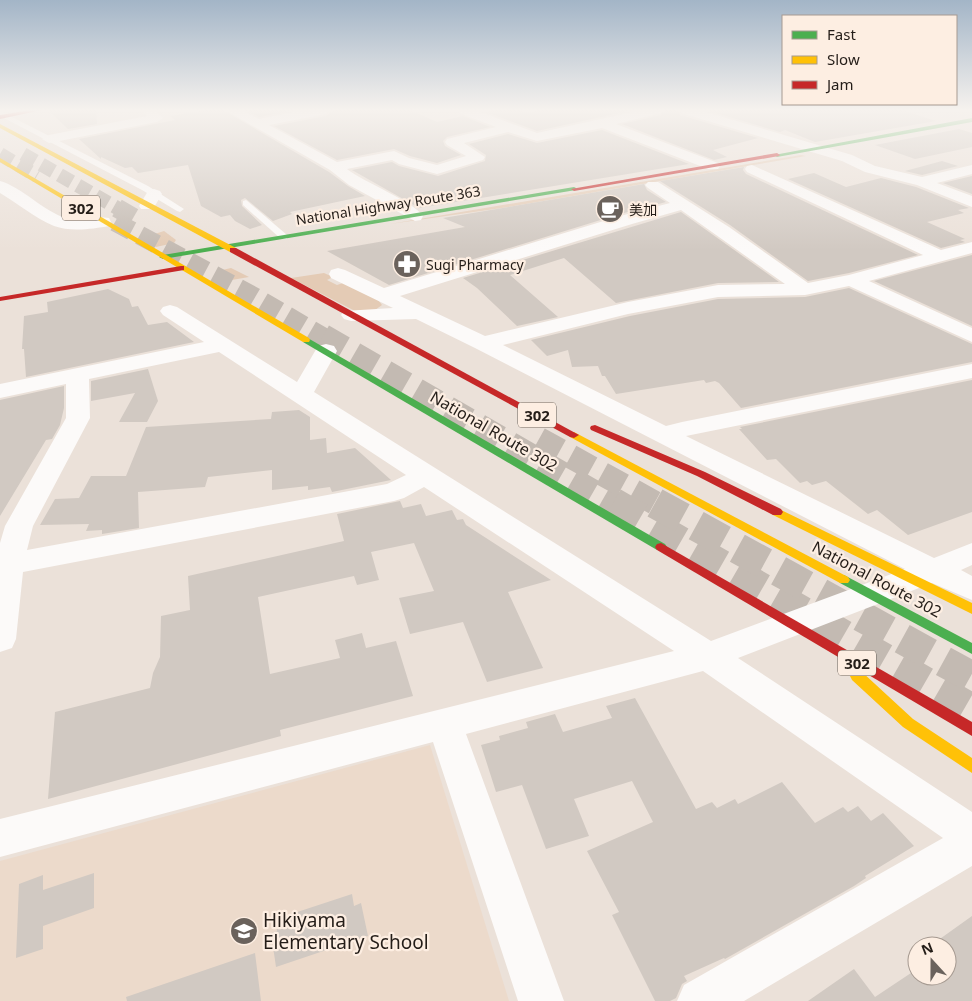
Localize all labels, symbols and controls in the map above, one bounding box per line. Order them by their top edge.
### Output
legend [782,15,957,105]
text: Fast [827,24,856,44]
text: Slow [827,49,860,69]
text: Jam [825,74,854,94]
street label: National Highway Route 363 [294,181,482,229]
cafe icon: 美加 [595,194,625,224]
road number: 302 [62,196,100,220]
place label: 美加 [629,200,657,219]
pharmacy icon: Sugi Pharmacy [392,249,422,279]
place label: Sugi Pharmacy [426,255,525,274]
street label: National Route 302 [426,386,562,476]
road number: 302 [518,402,556,428]
street label: National Route 302 [808,536,946,622]
road number: 302 [838,650,876,676]
place label: Hikiyama Elementary School [263,907,429,955]
school or university icon: Hikiyama Elementary School [229,916,259,946]
north arrow [907,936,957,986]
text: N [918,937,936,959]

